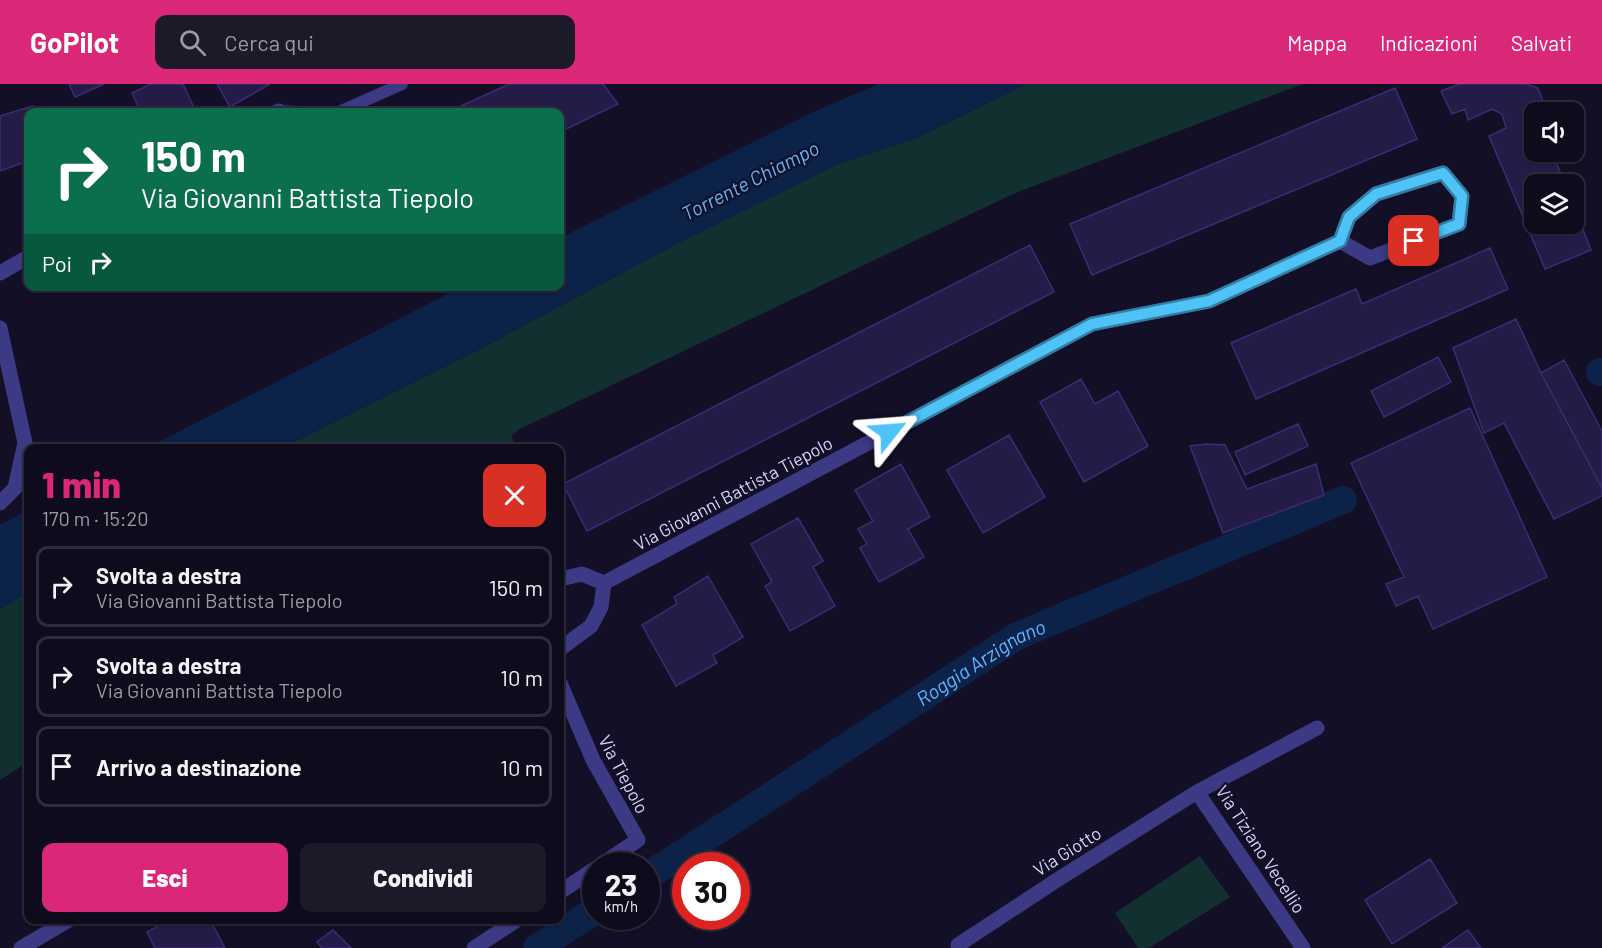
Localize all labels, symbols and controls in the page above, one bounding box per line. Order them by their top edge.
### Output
search box [155,15,575,69]
text: GoPilot [30,25,119,59]
icon: search [176,26,209,59]
text: Cerca qui [224,29,314,55]
text: Mappa [1287,30,1347,55]
text: Indicazioni [1380,30,1478,55]
text: Salvati [1511,30,1572,55]
map controls [1524,102,1584,234]
button: sound [1524,102,1584,162]
text: 150 m [141,130,246,180]
icon: right [42,132,120,210]
water label: Torrente Chiampo [677,135,823,225]
button: layers [1524,174,1584,234]
text: Via Giovanni Battista Tiepolo [141,181,474,213]
pin [1388,215,1439,266]
icon: arrive [1397,224,1430,257]
icon: right [84,246,117,279]
text: Poi [42,250,72,276]
position arrow [857,400,921,464]
street label: Via Giovanni Battista Tiepolo [630,431,836,555]
text: 1 min [42,462,121,505]
button: close [483,464,546,527]
text: 170 m · 15:20 [42,506,149,530]
text: Svolta a destra [96,562,241,588]
icon: right [45,570,78,603]
text: 150 m [489,574,543,600]
text: Via Giovanni Battista Tiepolo [96,588,343,612]
water label: Roggia Arzignano [911,614,1049,710]
text: Svolta a destra [96,652,241,678]
icon: right [45,660,78,693]
text: 10 m [500,664,543,690]
text: Via Giovanni Battista Tiepolo [96,678,343,702]
street label: Via Tiepolo [594,731,654,817]
icon: arrive [45,750,78,783]
text: Arrivo a destinazione [96,754,302,780]
text: 10 m [500,754,543,780]
street label: Via Tiziano Vecellio [1211,781,1311,917]
street label: Via Giotto [1029,822,1105,880]
button: Esci [42,843,288,912]
button: Condividi [300,843,546,912]
speed limit sign: 30 [672,852,750,930]
text: 23 [605,866,637,902]
text: km/h [604,897,638,915]

